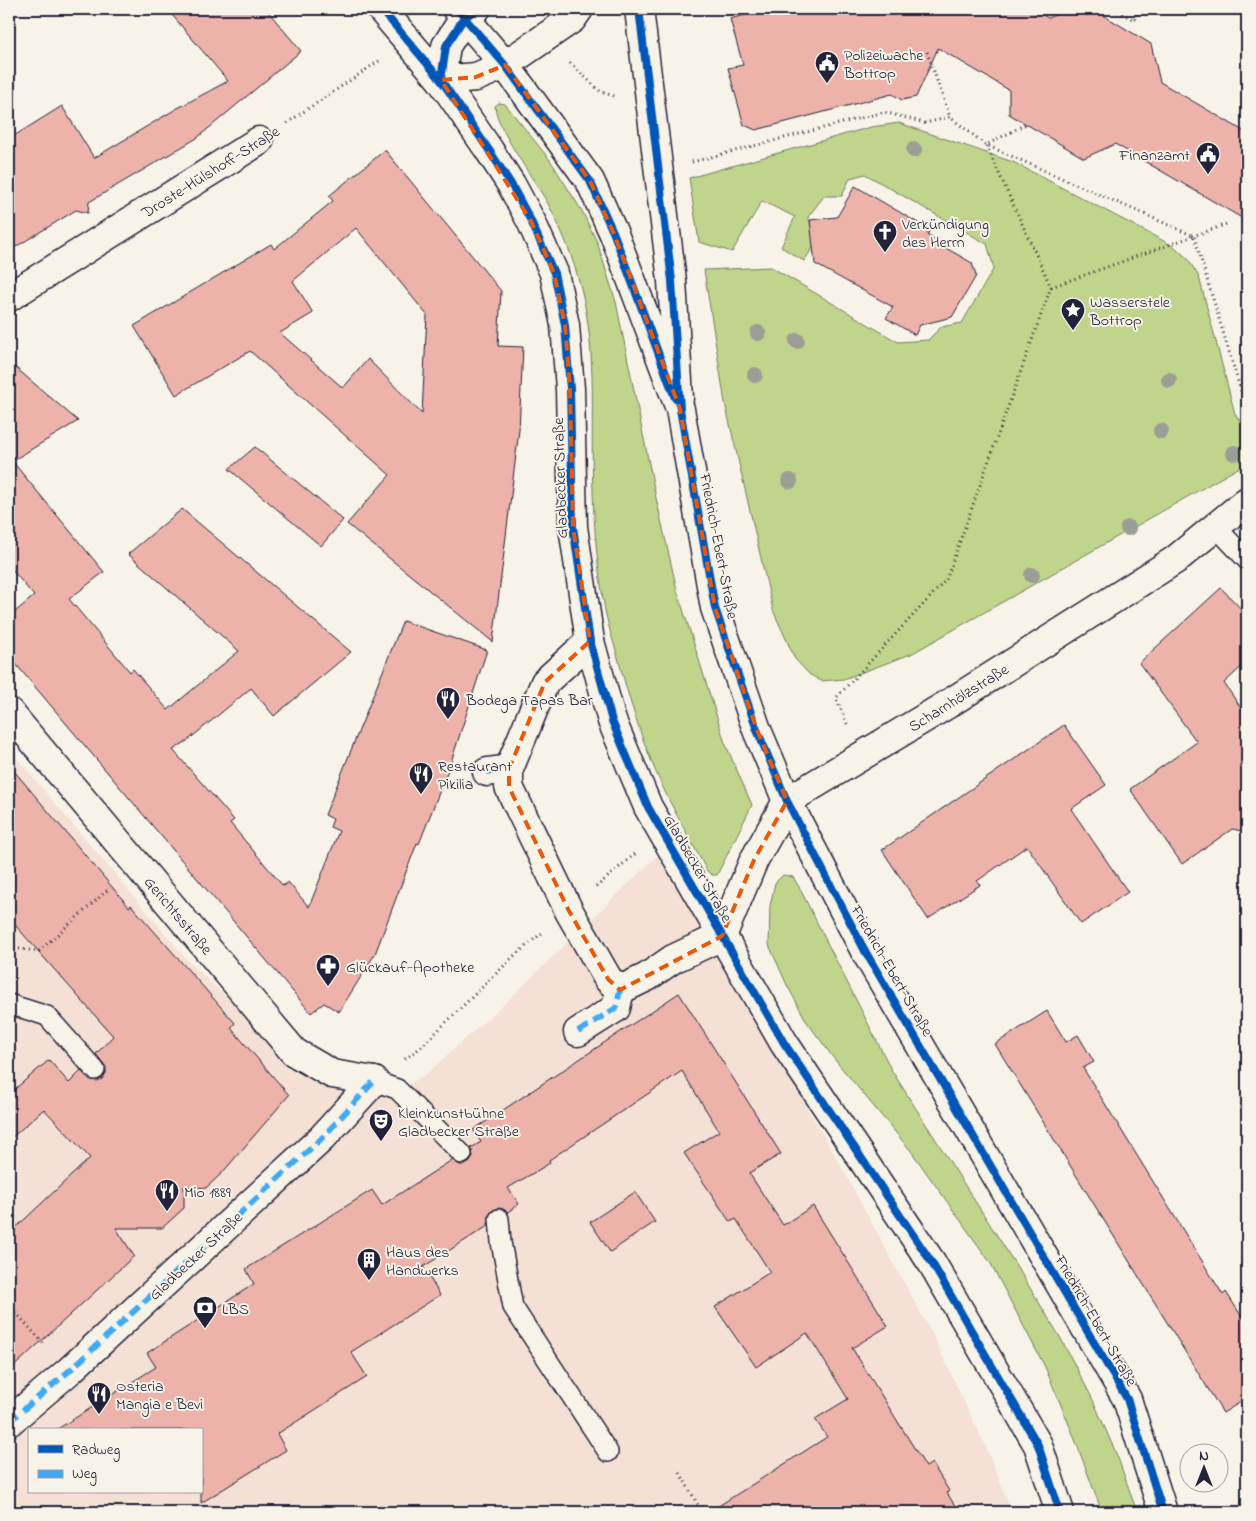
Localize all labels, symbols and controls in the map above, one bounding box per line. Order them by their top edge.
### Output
place label: Polizeiwache Bottrop [843,44,924,86]
public building icon: Polizeiwache Bottrop [814,50,840,84]
street label: Droste-Hülshoff-Straße [136,120,286,226]
public building icon: Finanzamt [1195,141,1221,175]
place label: Finanzamt [1118,144,1191,168]
place label: Verkündigung des Herrn [901,213,989,255]
church icon: Verkündigung des Herrn [872,219,898,253]
place label: Wasserstele Bottrop [1089,291,1171,333]
place icon: Wasserstele Bottrop [1060,297,1086,331]
street label: Gladbecker Straße [547,416,575,539]
street label: Friedrich-Ebert-Straße [692,470,744,622]
street label: Scharnhölzstraße [904,658,1014,739]
restaurant icon: Bodega Tapas Bar [435,686,461,720]
place label: Bodega Tapas Bar [465,689,593,713]
place label: Restaurant Pikilia [438,755,513,797]
restaurant icon: Restaurant Pikilia [408,761,434,795]
street label: Gladbecker Straße [657,811,738,928]
street label: Gerichtsstraße [137,872,218,961]
street label: Friedrich-Ebert-Straße [843,900,939,1042]
pharmacy icon: Glückauf-Apotheke [315,953,341,987]
place label: Glückauf-Apotheke [346,956,475,980]
place label: Kleinkunstbühne Gladbecker Straße [398,1102,520,1144]
theatre icon: Kleinkunstbühne Gladbecker Straße [368,1108,394,1142]
restaurant icon: Mio 1889 [154,1178,180,1212]
place label: Mio 1889 [184,1181,231,1205]
street label: Gladbecker Straße [144,1206,249,1306]
place label: Haus des Handwerks [386,1241,459,1283]
building icon: Haus des Handwerks [356,1247,382,1281]
street label: Friedrich-Ebert-Straße [1047,1250,1143,1392]
bank icon: LBS [192,1295,218,1329]
place label: LBS [222,1298,249,1322]
place label: Osteria Mangia e Bevi [116,1375,203,1417]
restaurant icon: Osteria Mangia e Bevi [86,1381,112,1415]
legend [28,1428,202,1494]
text: Radweg [72,1439,120,1462]
north arrow [1178,1444,1228,1494]
text: N [1199,1446,1209,1467]
text: Weg [72,1463,97,1486]

